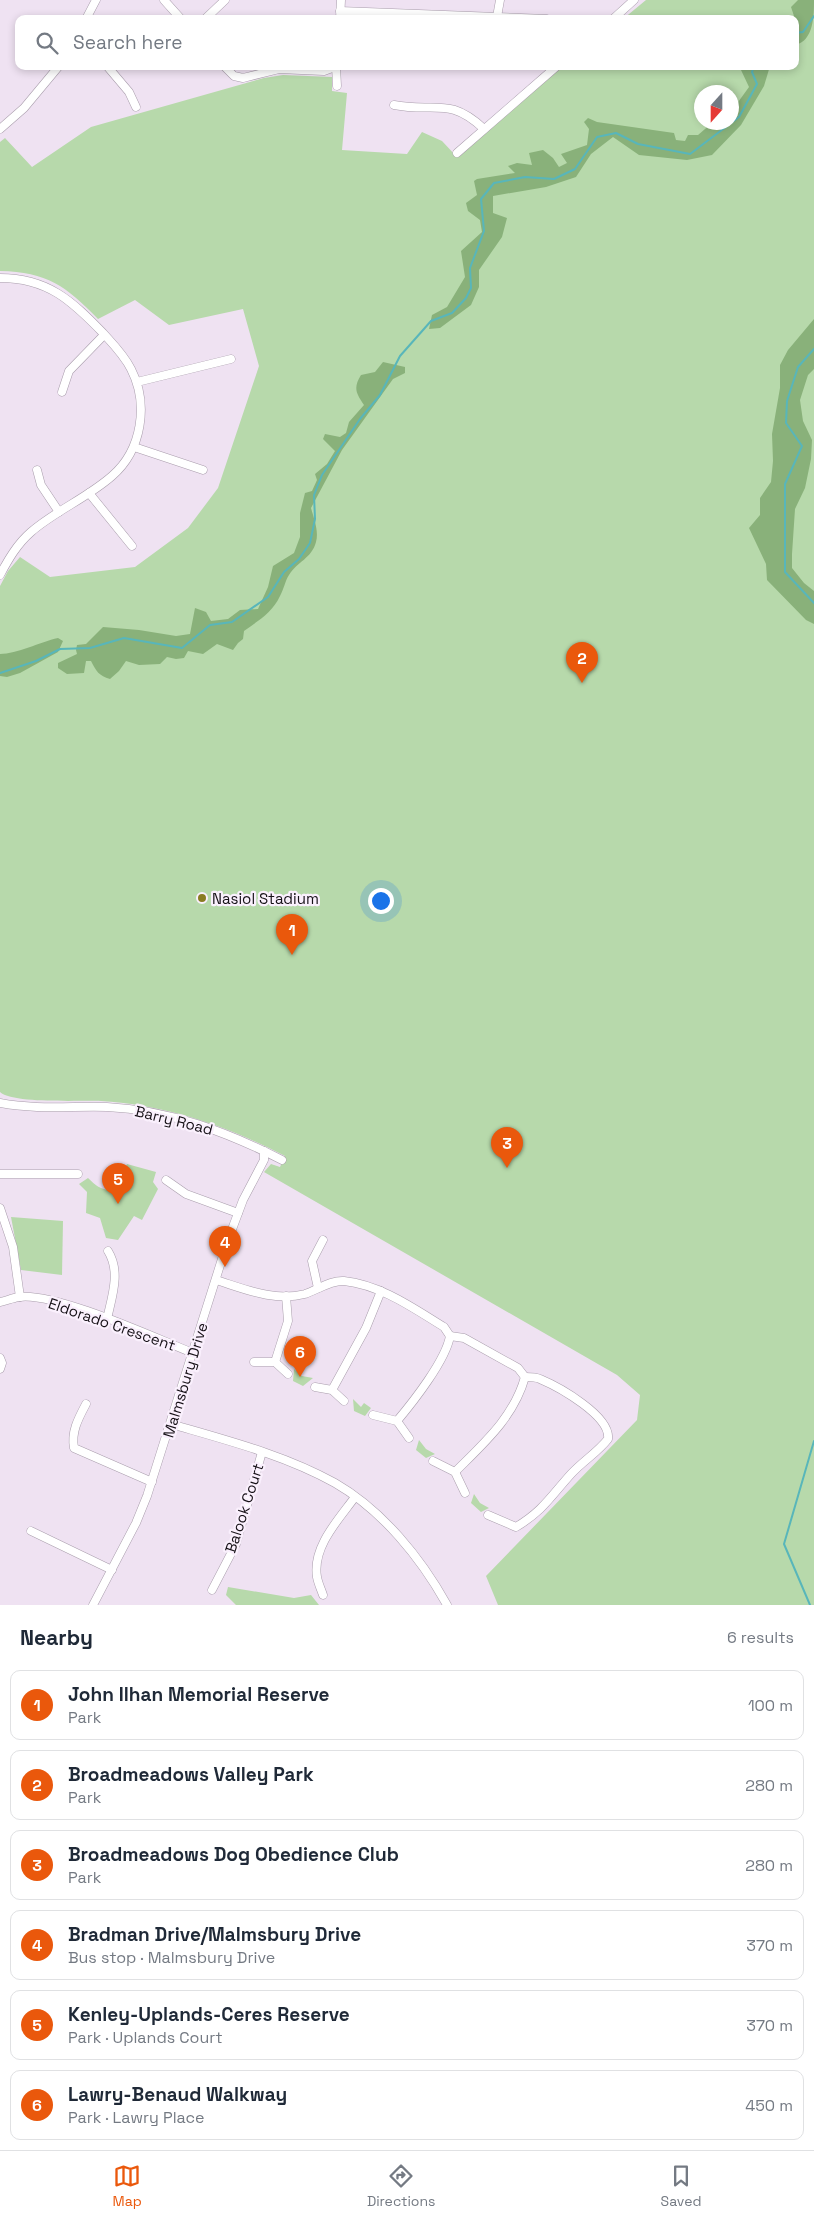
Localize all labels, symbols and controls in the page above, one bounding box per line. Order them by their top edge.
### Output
search box [15,15,799,70]
icon: search [33,29,61,57]
text: Search here [73,30,183,55]
north arrow [694,85,739,130]
pin: 2 [566,642,598,683]
your location [368,888,394,914]
place label: Nasiol Stadium [212,889,319,908]
marker: Nasiol Stadium [196,892,208,904]
pin: 1 [276,914,308,955]
street label: Barry Road [133,1101,215,1139]
pin: 3 [491,1127,523,1168]
pin: 5 [102,1163,134,1204]
pin: 4 [209,1226,241,1267]
street label: Eldorado Crescent [46,1293,178,1355]
street label: Malmsbury Drive [158,1320,212,1440]
pin: 6 [284,1336,316,1377]
street label: Balook Court [221,1461,267,1555]
text: Nearby [20,1624,93,1651]
text: 6 results [727,1627,794,1648]
text: John Ilhan Memorial Reserve [68,1682,330,1707]
text: 1 [33,1695,41,1716]
text: 100 m [748,1695,793,1716]
text: Park [68,1707,101,1728]
text: Broadmeadows Valley Park [68,1762,314,1787]
text: 2 [32,1775,42,1796]
text: 280 m [745,1775,793,1796]
text: Park [68,1787,101,1808]
text: Broadmeadows Dog Obedience Club [68,1842,399,1867]
text: 3 [32,1855,42,1876]
text: 280 m [745,1855,793,1876]
text: Park [68,1867,101,1888]
text: Bradman Drive/Malmsbury Drive [68,1922,361,1947]
text: 4 [32,1935,42,1956]
text: 370 m [746,1935,793,1956]
text: Bus stop · Malmsbury Drive [68,1947,275,1968]
text: Kenley-Uplands-Ceres Reserve [68,2002,350,2027]
text: 5 [32,2015,42,2036]
text: 370 m [746,2015,793,2036]
text: Park · Uplands Court [68,2027,223,2048]
text: Lawry-Benaud Walkway [68,2082,287,2107]
text: 6 [32,2095,42,2116]
text: 450 m [745,2095,793,2116]
text: Park · Lawry Place [68,2107,205,2128]
tab: Map [113,2162,142,2210]
tab: Directions [367,2162,435,2210]
tab: Saved [661,2162,701,2210]

